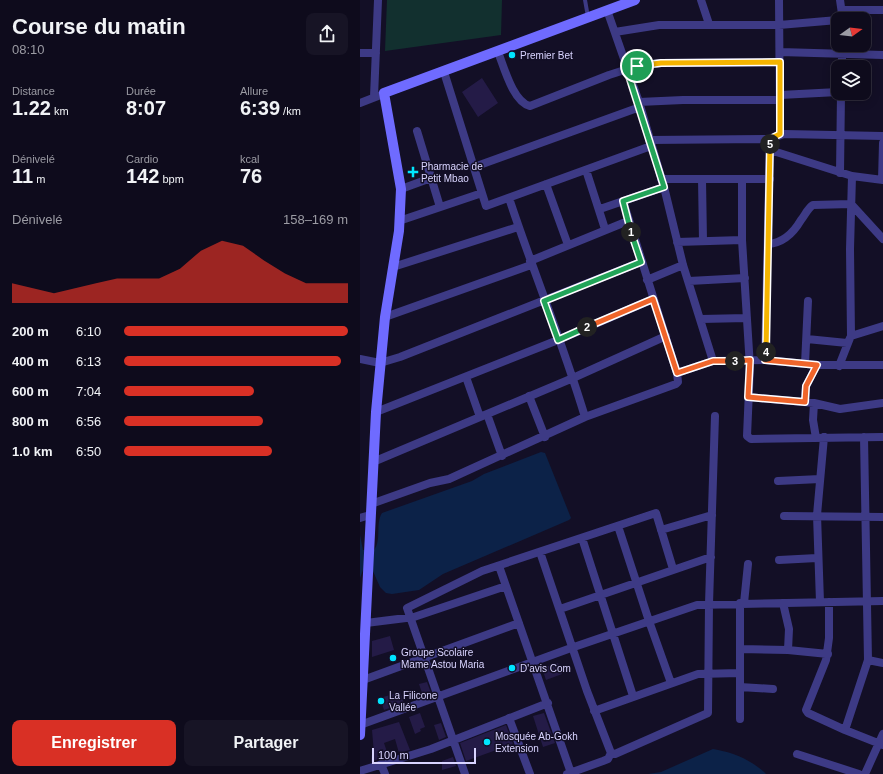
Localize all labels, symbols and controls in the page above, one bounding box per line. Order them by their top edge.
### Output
north arrow [831,12,871,52]
map controls [831,12,871,100]
button: share [306,13,348,55]
text: Course du matin [12,14,186,39]
text: 08:10 [12,42,45,57]
pin [620,49,654,83]
marker: Premier Bet [507,50,517,60]
place label: Premier Bet [520,50,573,61]
icon: arrive [626,55,648,77]
button: layers [831,60,871,100]
text: Distance [12,85,55,97]
text: Durée [126,85,156,97]
text: Allure [240,85,268,97]
text: 1.22 [12,97,51,119]
text: 8:07 [126,97,166,119]
text: 6:39 [240,97,280,119]
text: km [51,105,69,117]
text: /km [280,105,301,117]
pin: 5 [760,134,780,154]
text: 5 [767,138,773,150]
text: Dénivelé [12,153,55,165]
text: Cardio [126,153,158,165]
text: kcal [240,153,260,165]
place label: Pharmacie de Petit Mbao [421,161,483,184]
text: 11 [12,165,33,187]
text: 142 [126,165,159,187]
text: 76 [240,165,262,187]
marker: Pharmacie de Petit Mbao [408,167,418,177]
text: m [33,173,45,185]
text: bpm [159,173,184,185]
text: Dénivelé [12,212,63,227]
text: 158–169 m [283,212,348,227]
pin: 1 [621,222,641,242]
text: 1 [628,226,634,238]
pin: 2 [577,317,597,337]
text: 2 [584,321,590,333]
text: 200 m [12,324,49,339]
text: 6:10 [76,324,101,339]
pin: 4 [756,342,776,362]
text: 4 [763,346,769,358]
pin: 3 [725,351,745,371]
text: 400 m [12,354,49,369]
text: 6:13 [76,354,101,369]
text: 3 [732,355,738,367]
text: 600 m [12,384,49,399]
text: 7:04 [76,384,101,399]
text: 800 m [12,414,49,429]
text: 6:56 [76,414,101,429]
text: 1.0 km [12,444,52,459]
text: 6:50 [76,444,101,459]
place label: Groupe Scolaire Mame Astou Maria [401,647,485,670]
marker: Groupe Scolaire Mame Astou Maria [388,653,398,663]
marker: D'avis Com [507,663,517,673]
place label: D'avis Com [520,663,571,674]
place label: La Filicone Vallée [389,690,438,713]
marker: La Filicone Vallée [376,696,386,706]
button: Enregistrer [12,720,176,766]
button: Partager [184,720,348,766]
place label: Mosquée Ab-Gokh Extension [495,731,578,754]
marker: Mosquée Ab-Gokh Extension [482,737,492,747]
scale bar [372,746,476,765]
text: 100 m [378,749,409,761]

